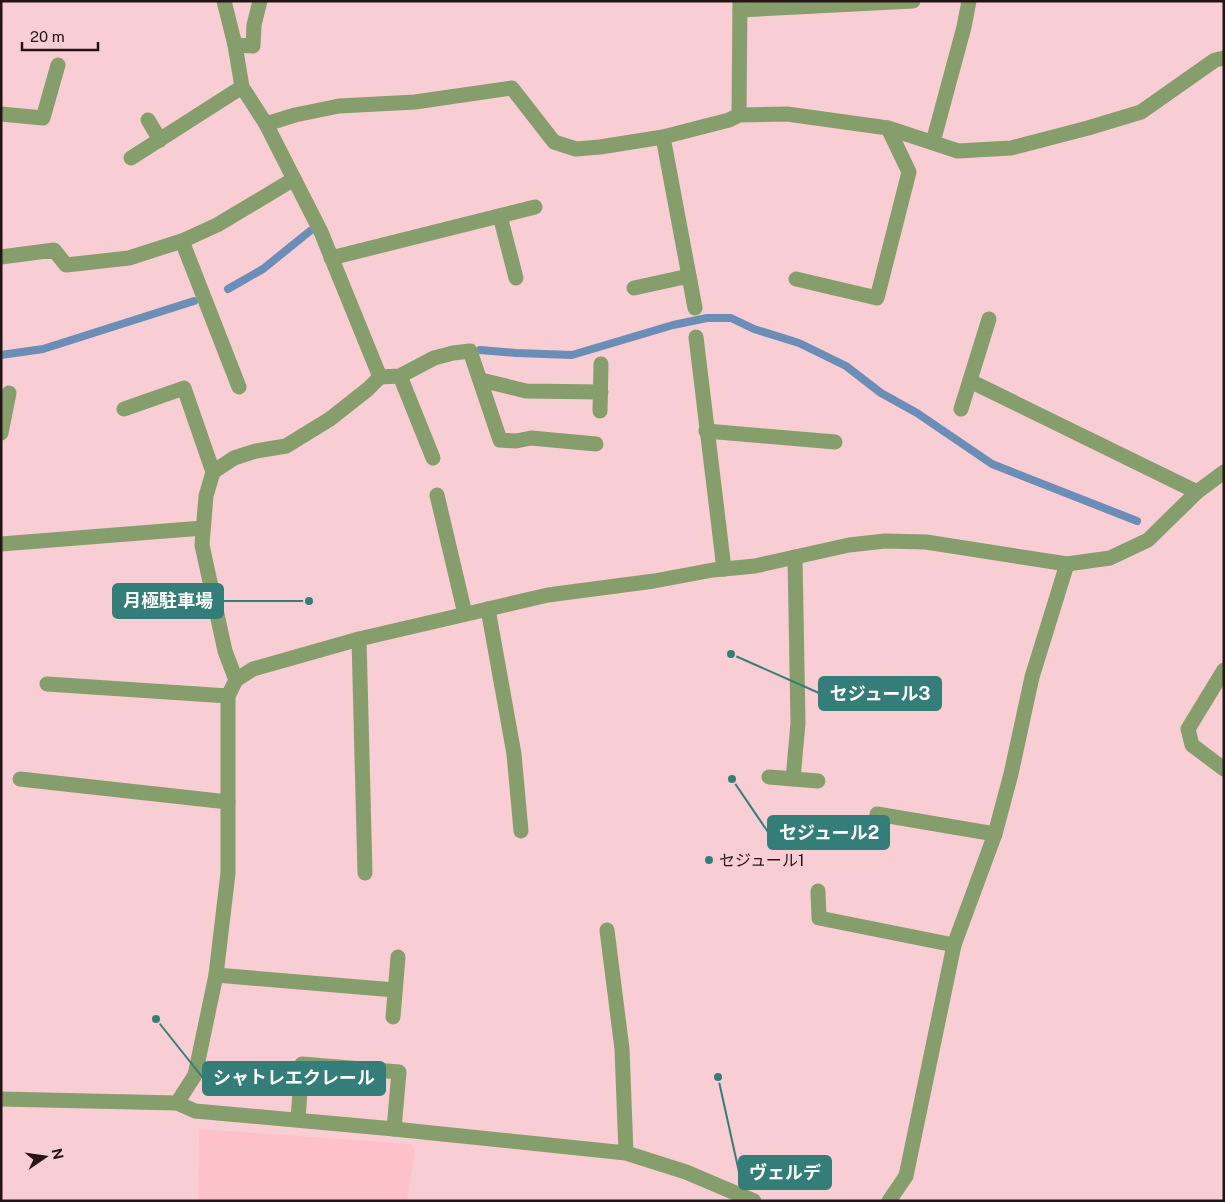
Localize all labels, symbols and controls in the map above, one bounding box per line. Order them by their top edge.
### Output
scale bar [22,20,99,52]
text: 20 m [30,28,65,45]
callout: 月極駐車場 [113,584,223,618]
text: 月極駐車場 [123,590,213,611]
callout: セジュール3 [819,677,941,710]
text: セジュール3 [830,683,930,704]
callout: セジュール2 [768,816,889,849]
text: セジュール2 [779,822,879,843]
place label: セジュール1 [719,851,804,870]
marker: セジュール1 [703,854,715,866]
callout: シャトレエクレール [203,1062,385,1095]
text: シャトレエクレール [213,1067,375,1088]
north arrow [20,1132,70,1182]
text: N [49,1147,67,1161]
callout: ヴェルデ [739,1156,831,1189]
text: ヴェルデ [749,1162,821,1183]

